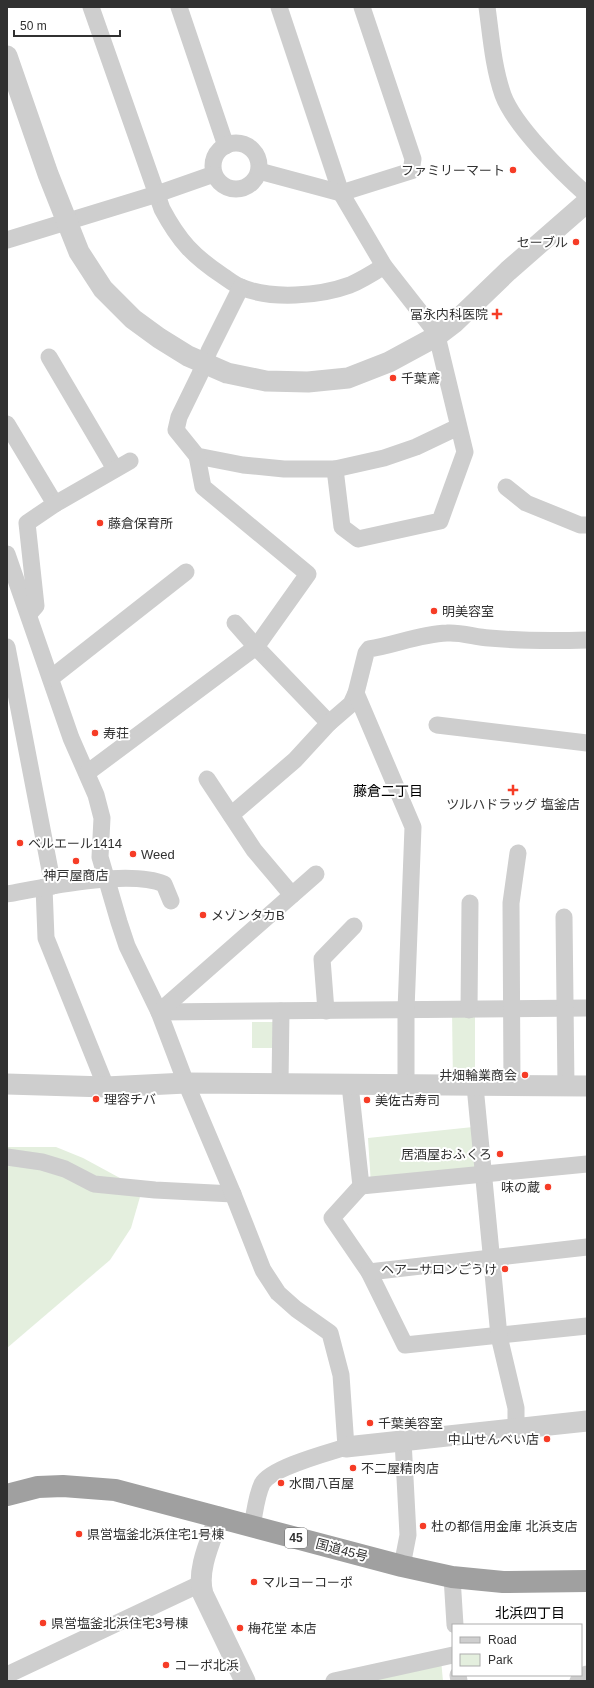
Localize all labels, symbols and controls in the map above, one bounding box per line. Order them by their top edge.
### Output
scale bar [14,12,120,38]
text: 50 m [20,19,47,33]
place label: ファミリーマート [401,163,505,178]
marker: ファミリーマート [508,165,518,175]
place label: セーブル [517,235,568,250]
marker: セーブル [571,237,581,247]
place label: 冨永内科医院 [410,307,488,322]
marker: 冨永内科医院 [491,308,503,320]
place label: 千葉鳶 [401,371,440,386]
marker: 千葉鳶 [388,373,398,383]
place label: 藤倉保育所 [108,516,173,531]
marker: 藤倉保育所 [95,518,105,528]
place label: 明美容室 [442,604,494,619]
marker: 明美容室 [429,606,439,616]
place label: 寿荘 [103,726,129,741]
marker: 寿荘 [90,728,100,738]
district label: 藤倉二丁目 [353,783,423,799]
marker: ツルハドラッグ 塩釜店 [508,785,518,795]
place label: ツルハドラッグ 塩釜店 [446,797,580,812]
place label: ベルエール1414 [28,836,122,851]
marker: ベルエール1414 [15,838,25,848]
place label: Weed [141,847,175,862]
marker: Weed [128,849,138,859]
marker: 神戸屋商店 [71,856,81,866]
place label: 神戸屋商店 [43,868,109,883]
place label: メゾンタカB [211,908,285,923]
marker: メゾンタカB [198,910,208,920]
place label: 井畑輪業商会 [439,1068,517,1083]
marker: 井畑輪業商会 [520,1070,530,1080]
place label: 理容チバ [104,1092,156,1107]
place label: 美佐古寿司 [375,1093,440,1108]
marker: 理容チバ [91,1094,101,1104]
marker: 美佐古寿司 [362,1095,372,1105]
place label: 居酒屋おふくろ [401,1147,492,1162]
marker: 居酒屋おふくろ [495,1149,505,1159]
place label: 味の蔵 [501,1180,540,1195]
marker: 味の蔵 [543,1182,553,1192]
place label: ヘアーサロンごうけ [381,1262,497,1277]
marker: ヘアーサロンごうけ [500,1264,510,1274]
place label: 千葉美容室 [378,1416,443,1431]
marker: 千葉美容室 [365,1418,375,1428]
place label: 中山せんべい店 [448,1432,539,1447]
marker: 中山せんべい店 [542,1434,552,1444]
place label: 不二屋精肉店 [361,1461,439,1476]
marker: 不二屋精肉店 [348,1463,358,1473]
place label: 水間八百屋 [289,1476,354,1491]
marker: 水間八百屋 [276,1478,286,1488]
place label: 杜の都信用金庫 北浜支店 [431,1519,578,1534]
marker: 杜の都信用金庫 北浜支店 [418,1521,428,1531]
place label: 県営塩釜北浜住宅1号棟 [87,1527,224,1542]
road number: 45 [285,1528,307,1548]
marker: 県営塩釜北浜住宅1号棟 [74,1529,84,1539]
street label: 国道45号 [314,1536,370,1564]
place label: マルヨーコーポ [262,1575,353,1590]
marker: マルヨーコーポ [249,1577,259,1587]
district label: 北浜四丁目 [495,1605,565,1621]
place label: 県営塩釜北浜住宅3号棟 [51,1616,188,1631]
marker: 県営塩釜北浜住宅3号棟 [38,1618,48,1628]
place label: 梅花堂 本店 [248,1621,317,1636]
marker: 梅花堂 本店 [235,1623,245,1633]
legend [452,1624,582,1676]
text: Road [488,1633,517,1647]
text: Park [488,1653,514,1667]
place label: コーポ北浜 [174,1658,239,1673]
marker: コーポ北浜 [161,1660,171,1670]

